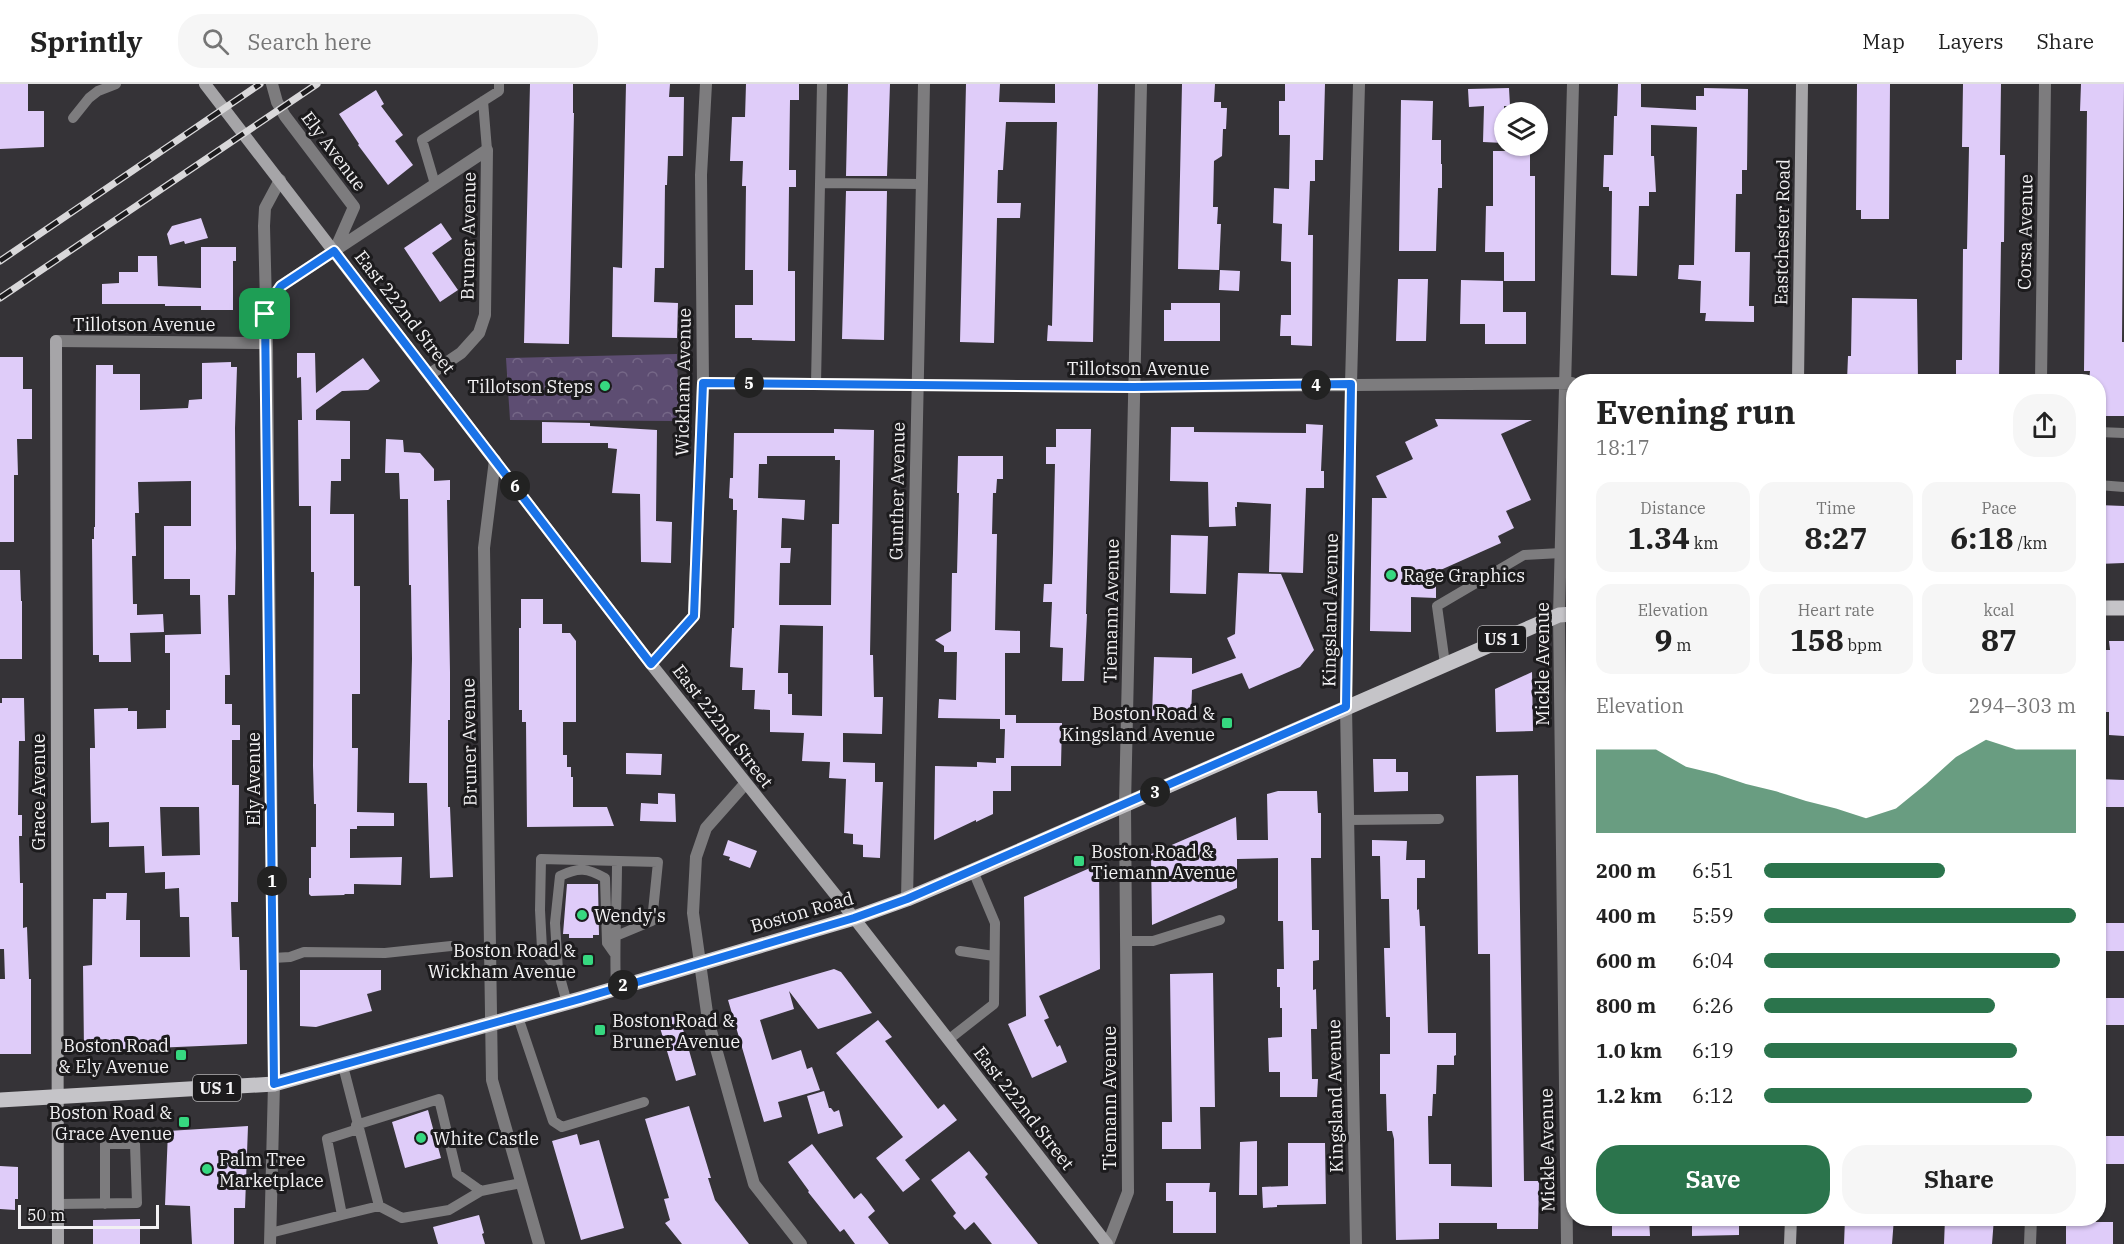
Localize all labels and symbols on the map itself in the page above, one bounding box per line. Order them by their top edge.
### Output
street label: Ely Avenue [297,107,371,195]
street label: Eastchester Road [1769,159,1795,305]
street label: Bruner Avenue [455,172,481,300]
street label: Corsa Avenue [2012,174,2038,290]
street label: East 222nd Street [350,246,460,378]
pin [239,288,290,339]
street label: Wickham Avenue [670,308,696,456]
street label: Tillotson Avenue [73,313,215,336]
street label: Tillotson Avenue [1067,357,1209,380]
pin: 5 [734,368,764,398]
pin: 4 [1301,370,1331,400]
place label: Tillotson Steps [467,375,593,398]
marker: Tillotson Steps [598,379,612,393]
street label: Gunther Avenue [884,422,910,560]
pin: 6 [500,471,530,501]
street label: Kingsland Avenue [1317,533,1343,687]
street label: Tiemann Avenue [1098,539,1124,683]
place label: Rage Graphics [1403,564,1525,587]
marker: Rage Graphics [1384,568,1398,582]
street label: Mickle Avenue [1531,602,1554,726]
road number: US 1 [1478,626,1526,652]
street label: East 222nd Street [668,660,778,792]
street label: Bruner Avenue [456,678,482,806]
place label: Boston Road & Kingsland Avenue [1061,702,1215,746]
marker: Boston Road & Kingsland Avenue [1220,716,1234,730]
street label: Ely Avenue [242,732,265,826]
street label: Grace Avenue [27,734,50,850]
pin: 3 [1140,777,1170,807]
place label: Boston Road & Tiemann Avenue [1091,840,1236,884]
marker: Boston Road & Tiemann Avenue [1072,854,1086,868]
pin: 1 [257,866,287,896]
street label: Boston Road [748,886,856,938]
place label: Wendy's [594,904,666,927]
marker: Wendy's [575,908,589,922]
place label: Boston Road & Wickham Avenue [428,939,576,983]
marker: Boston Road & Wickham Avenue [581,953,595,967]
pin: 2 [608,970,638,1000]
place label: Boston Road & Bruner Avenue [612,1009,740,1053]
street label: Kingsland Avenue [1322,1019,1348,1173]
marker: Boston Road & Bruner Avenue [593,1023,607,1037]
street label: Tiemann Avenue [1098,1026,1121,1170]
place label: Boston Road & Ely Avenue [58,1034,169,1078]
street label: East 222nd Street [969,1042,1079,1174]
marker: Boston Road & Ely Avenue [174,1048,188,1062]
road number: US 1 [193,1075,241,1101]
street label: Mickle Avenue [1534,1088,1560,1212]
place label: Boston Road & Grace Avenue [49,1101,172,1145]
marker: Boston Road & Grace Avenue [177,1115,191,1129]
place label: White Castle [433,1127,539,1150]
marker: White Castle [414,1131,428,1145]
place label: Palm Tree Marketplace [219,1148,324,1192]
marker: Palm Tree Marketplace [200,1162,214,1176]
scale bar [18,1202,159,1230]

